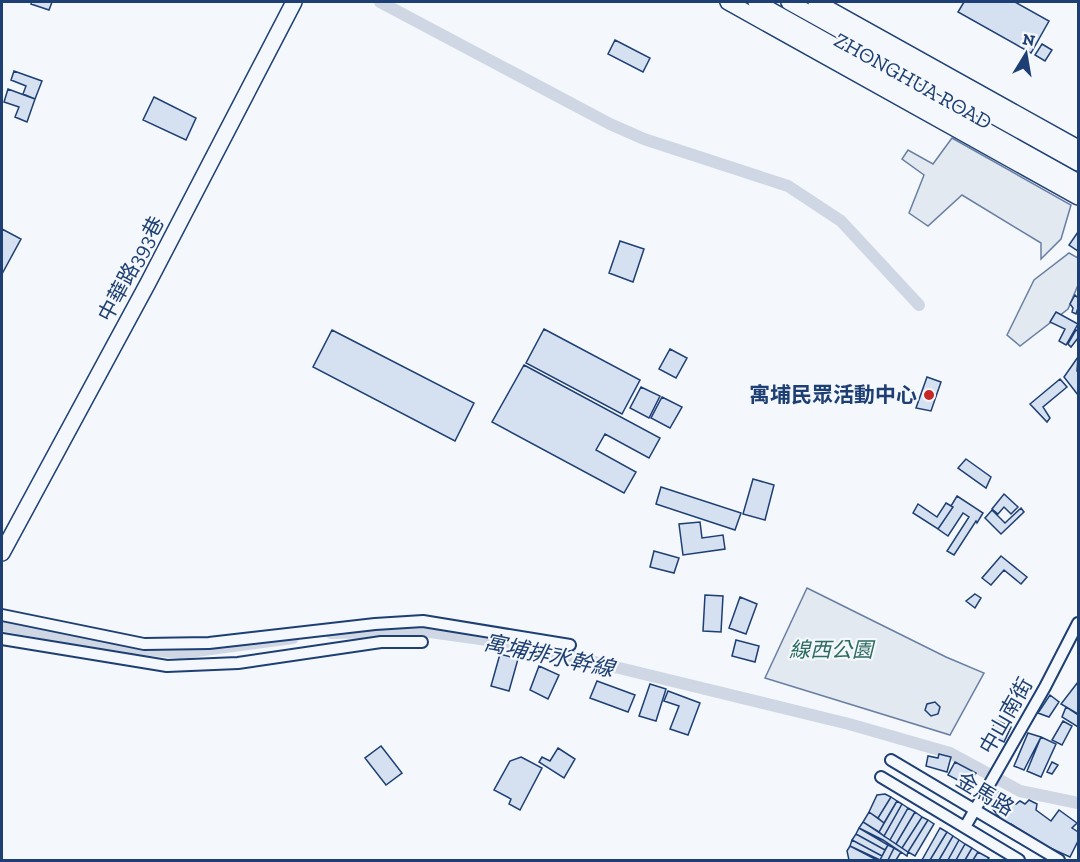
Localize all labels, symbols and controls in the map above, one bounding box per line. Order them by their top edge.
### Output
north arrow [996,24,1056,84]
street label: ZHONGHUA ROAD [830,27,996,134]
text: N [1021,29,1037,50]
street label: 中華路393巷 [92,212,169,326]
place label: 寓埔民眾活動中心 [749,382,917,407]
marker: 寓埔民眾活動中心 [922,388,936,402]
water label: 寓埔排水幹線 [482,629,619,683]
park label: 線西公園 [789,637,876,662]
street label: 中山南街 [974,673,1037,758]
street label: 金馬路 [952,767,1019,821]

